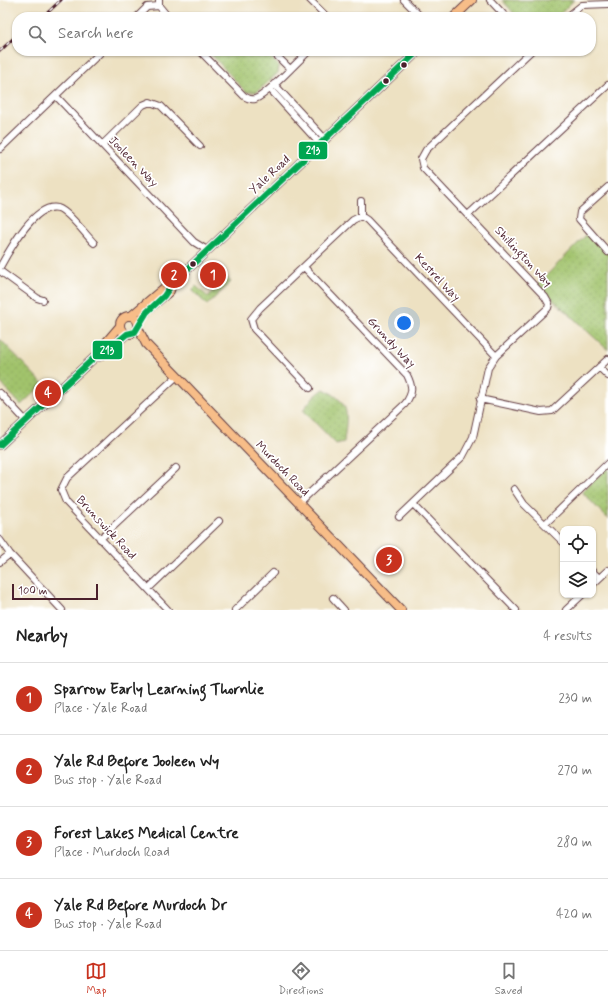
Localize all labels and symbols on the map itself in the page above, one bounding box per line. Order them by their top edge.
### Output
unlabelled marker [399,60,409,70]
unlabelled marker [381,76,391,86]
street label: Jooleen Way [105,133,161,191]
line badge: 213 [298,141,328,160]
text: 213 [306,144,321,158]
street label: Yale Road [246,152,294,198]
street label: Shillington Way [490,223,555,291]
street label: Kestrel Way [411,251,464,306]
unlabelled marker [188,259,198,269]
pin: 2 [161,260,187,290]
pin: 1 [200,260,226,290]
your location [394,313,414,333]
street label: Grundy Way [363,314,419,372]
line badge: 213 [92,340,123,360]
text: 213 [100,344,115,358]
pin: 4 [35,378,61,408]
street label: Murdoch Road [252,438,312,500]
street label: Brunswick Road [72,493,140,563]
pin: 3 [376,545,402,575]
scale bar [12,582,98,601]

